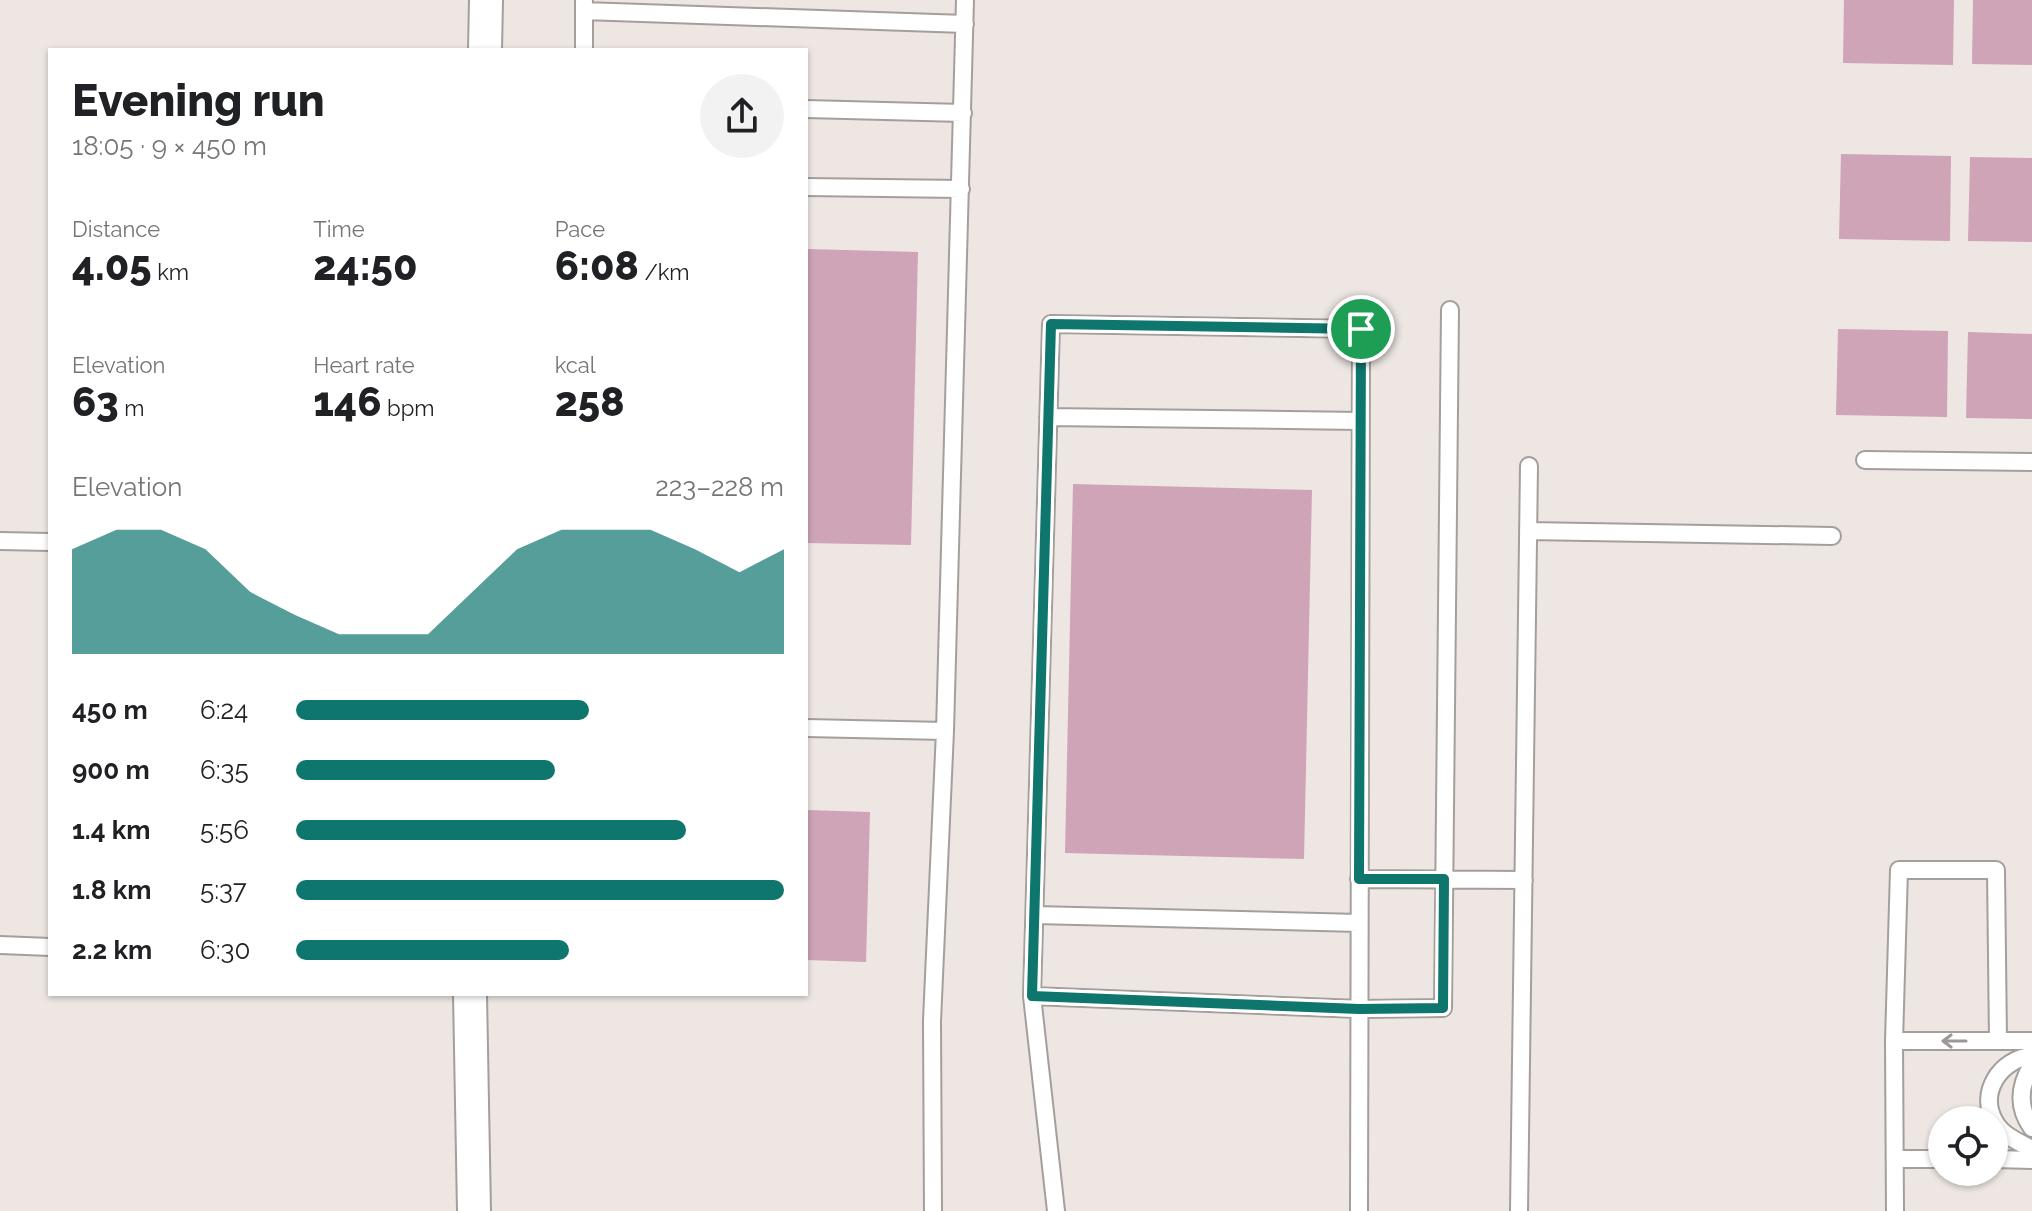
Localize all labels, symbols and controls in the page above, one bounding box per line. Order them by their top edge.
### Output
button: share [700,74,784,158]
text: Evening run [72,75,325,126]
text: 18:05 · 9 × 450 m [72,131,267,161]
text: Distance [72,216,160,242]
text: Time [313,216,365,242]
text: Pace [555,216,605,242]
text: 4.05 [72,242,152,289]
text: 24:50 [313,242,418,289]
text: 6:08 [555,242,639,289]
text: km [152,259,189,285]
text: /km [639,259,690,285]
pin [1327,295,1395,363]
icon: arrive [1339,307,1383,351]
text: Elevation [72,352,165,378]
text: Heart rate [313,352,415,378]
text: kcal [555,352,596,378]
text: 63 [72,378,119,425]
text: 146 [313,378,382,425]
text: 258 [555,378,624,425]
text: m [119,395,145,421]
text: bpm [382,395,434,421]
text: Elevation [72,472,182,502]
text: 223–228 m [655,472,784,502]
text: 450 m [72,695,148,725]
text: 6:24 [200,695,248,725]
text: 900 m [72,755,150,785]
text: 6:35 [200,755,249,785]
text: 1.4 km [72,815,151,845]
text: 5:56 [200,815,249,845]
text: 1.8 km [72,875,151,905]
text: 5:37 [200,875,247,905]
text: 2.2 km [72,935,152,965]
text: 6:30 [200,935,250,965]
one-way arrow [1941,1033,1968,1049]
map controls [1928,1106,2008,1186]
button: locate [1928,1106,2008,1186]

